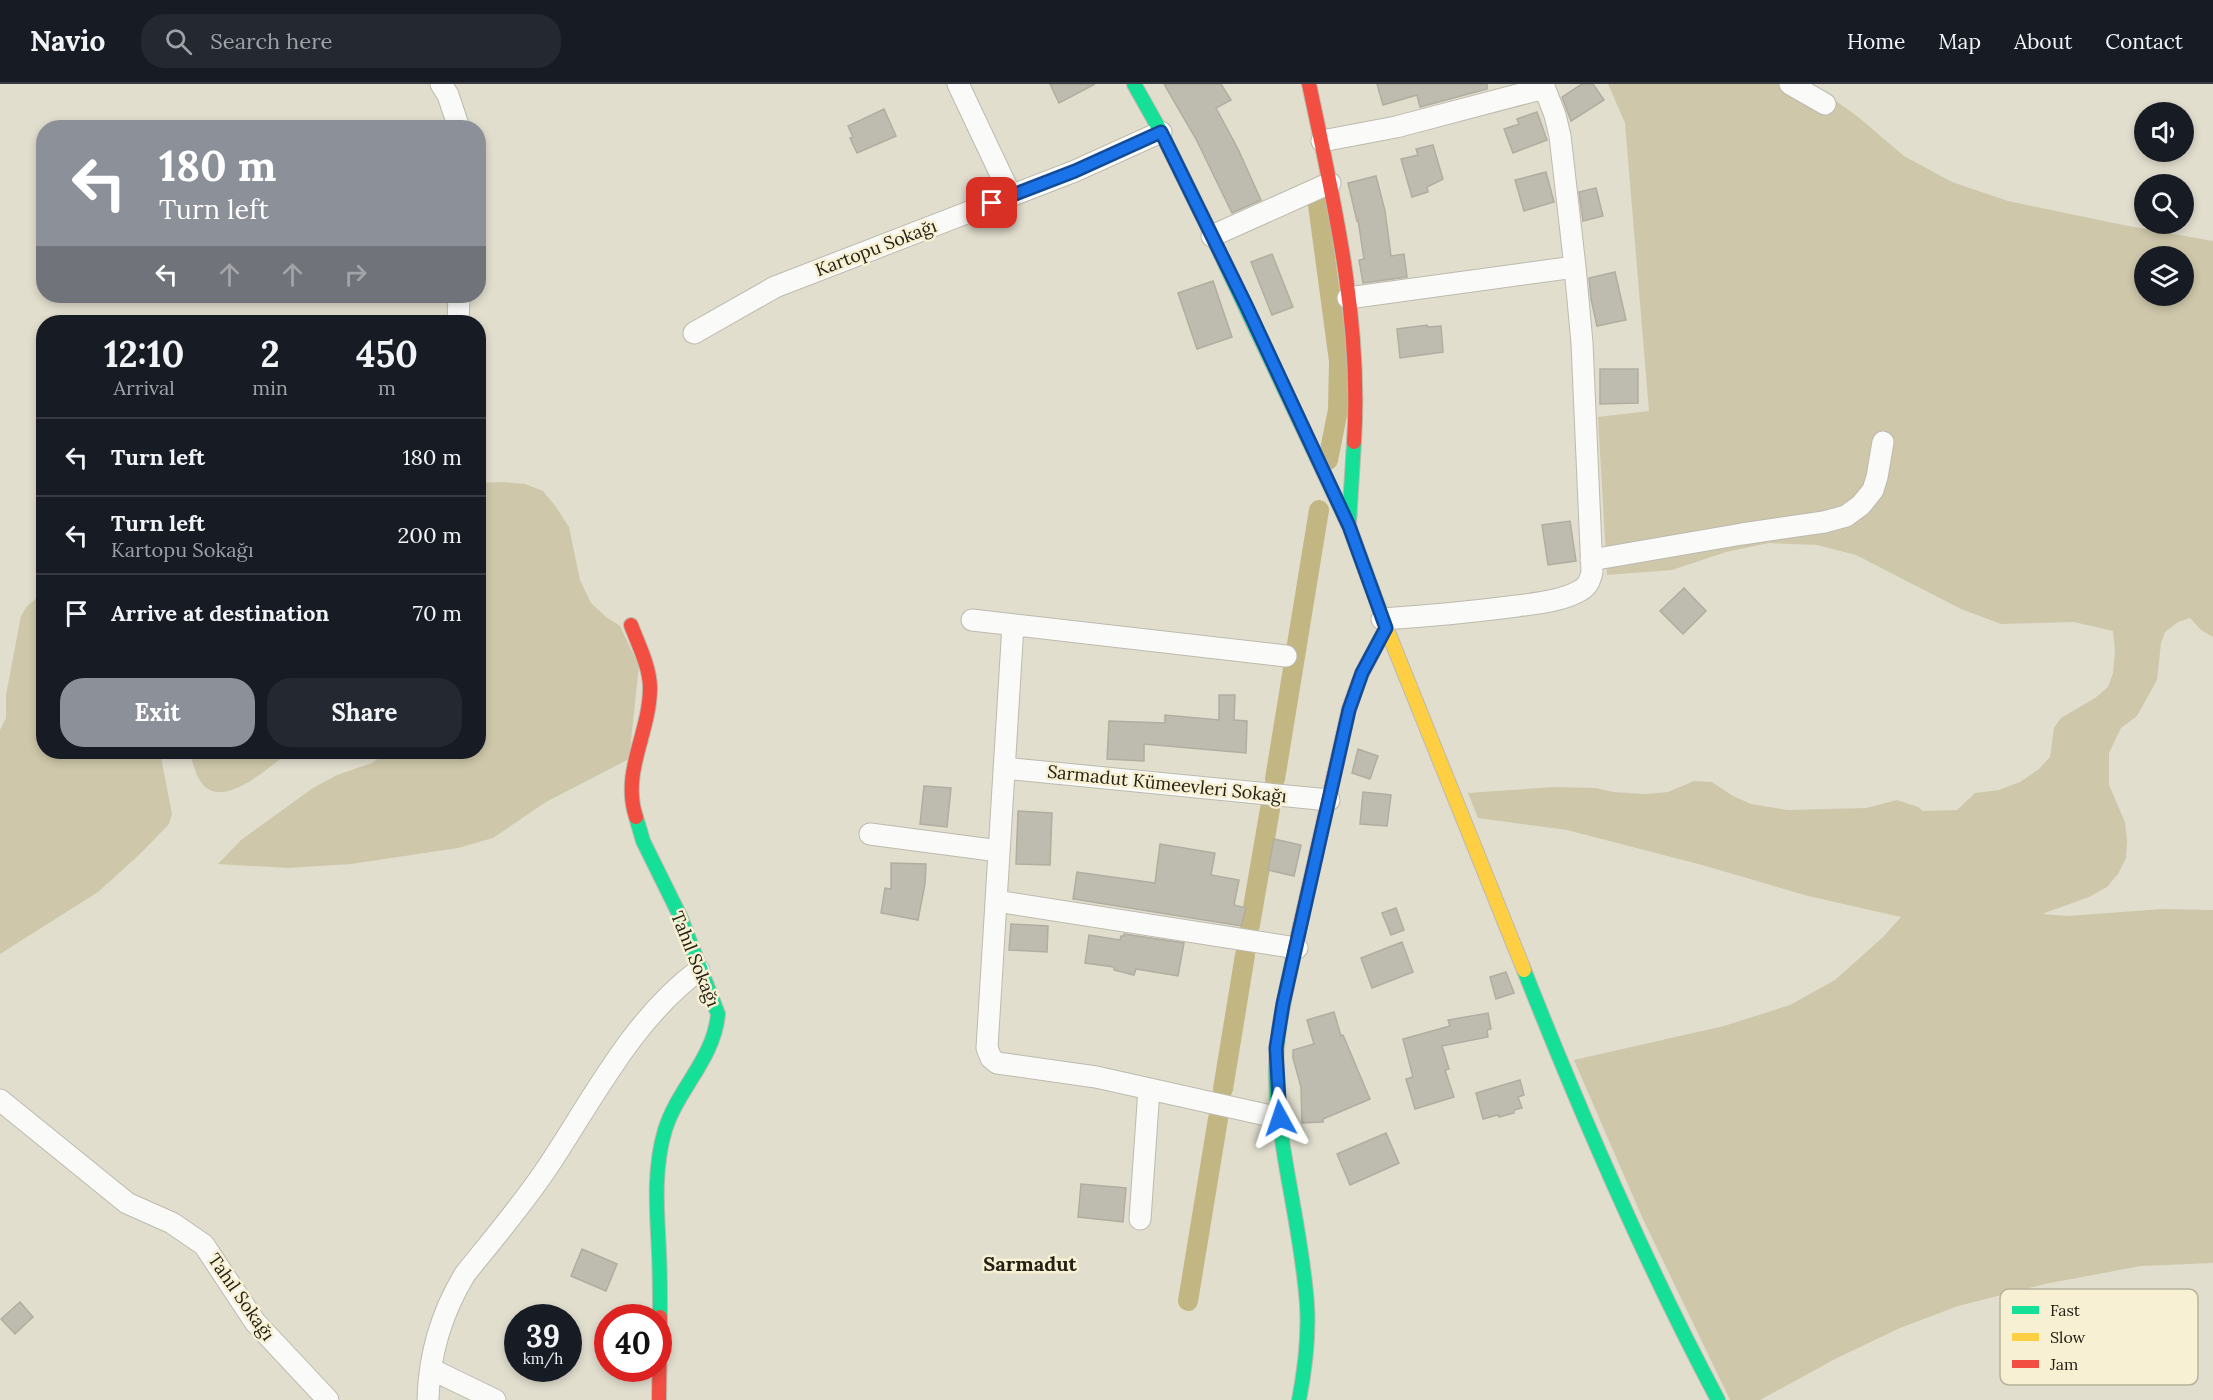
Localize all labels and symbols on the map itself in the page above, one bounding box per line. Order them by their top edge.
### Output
pin [966,177,1017,228]
street label: Kartopu Sokağı [812,214,940,281]
street label: Sarmadut Kümeevleri Sokağı [1046,759,1288,808]
street label: Tahıl Sokağı [666,908,725,1010]
position arrow [1248,1086,1312,1150]
street label: Tahıl Sokağı [203,1249,280,1345]
district label: Sarmadut [983,1251,1077,1276]
legend [2000,1289,2198,1385]
text: Fast [2050,1300,2081,1320]
speed limit sign: 40 [594,1304,672,1382]
text: Slow [2050,1327,2086,1347]
text: Jam [2049,1354,2078,1374]

